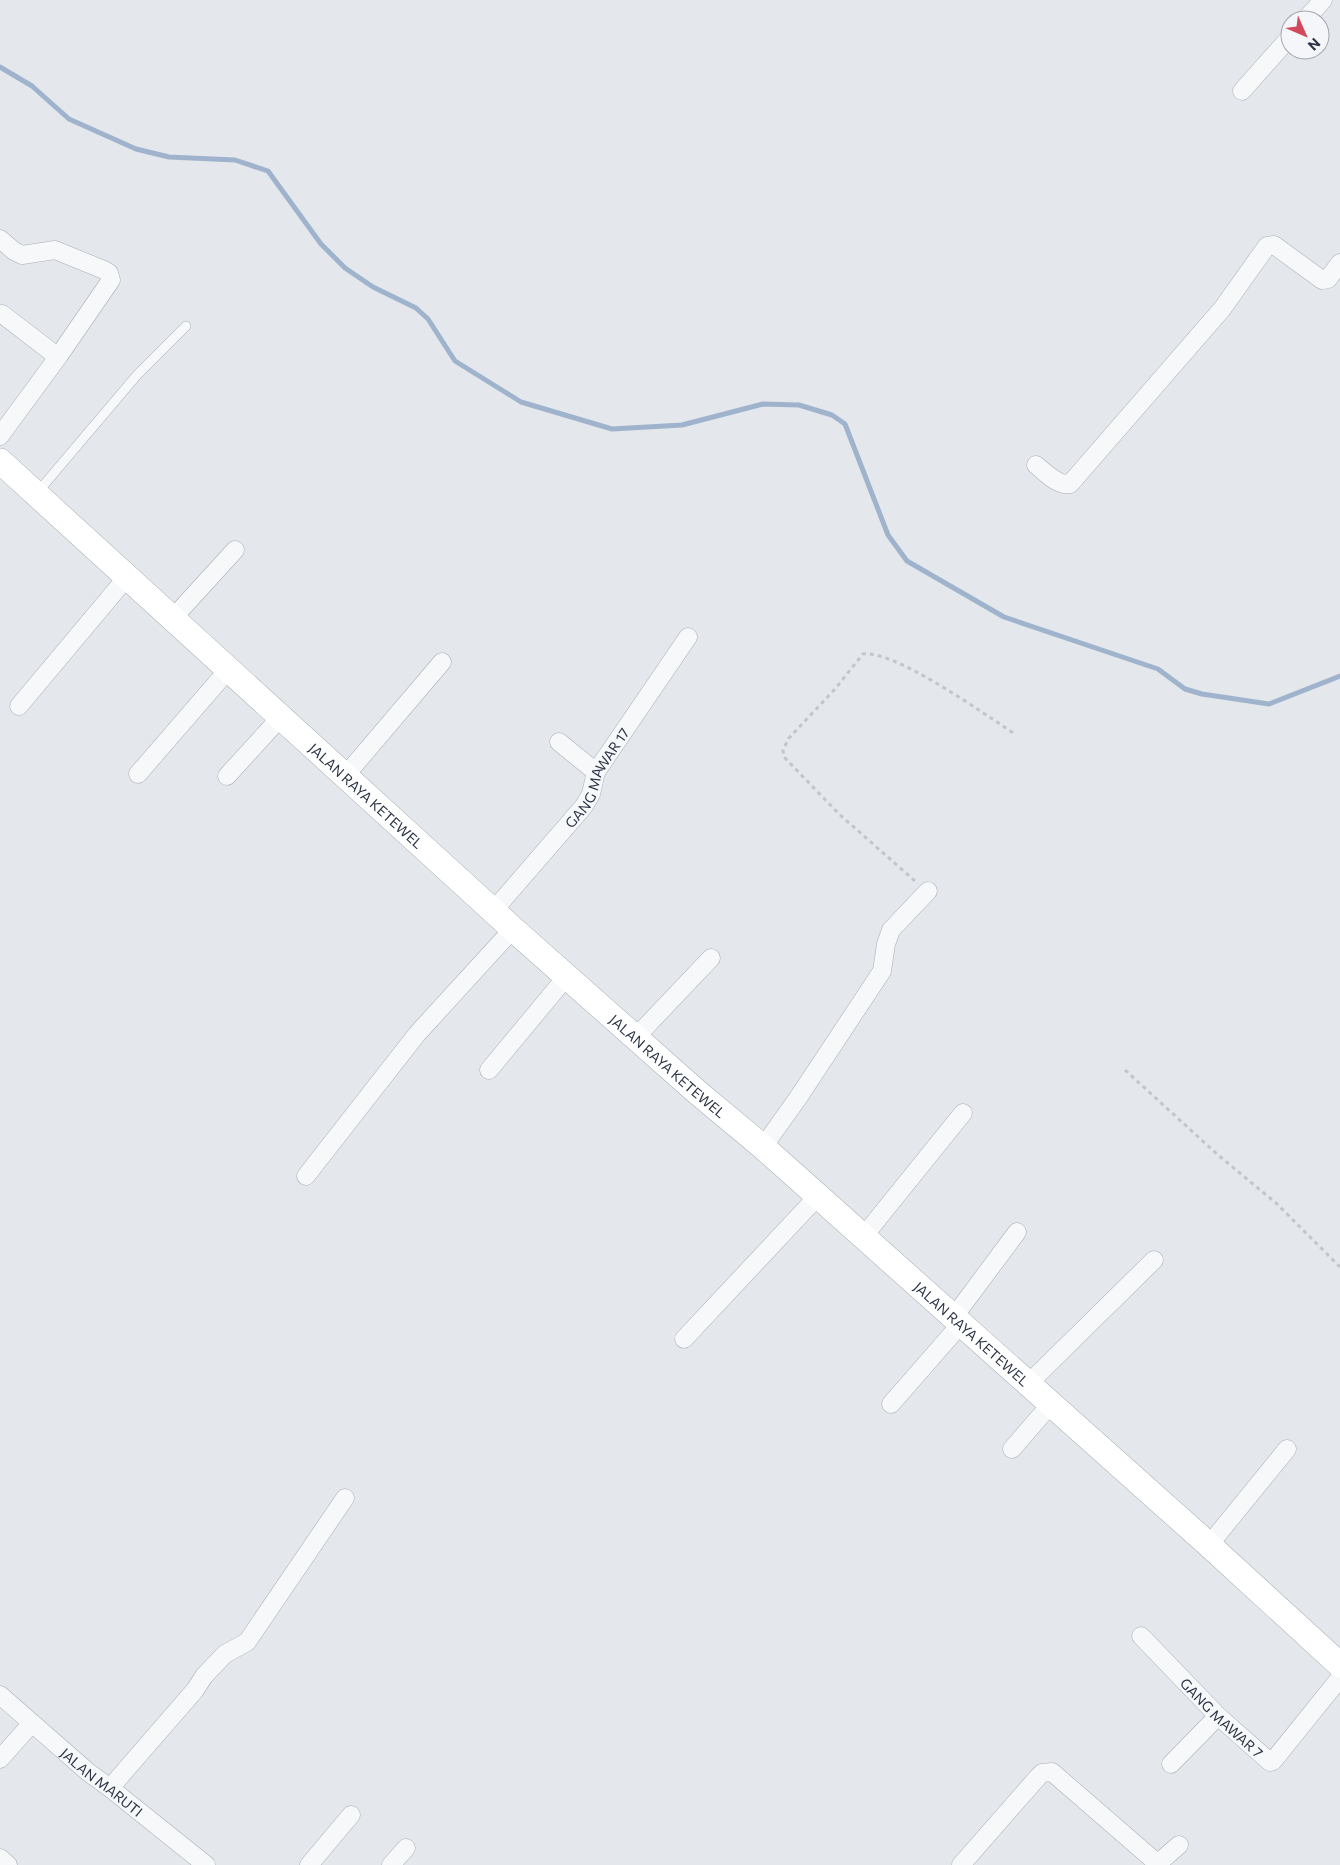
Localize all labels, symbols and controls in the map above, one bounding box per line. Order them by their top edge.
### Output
north arrow [1280,10,1330,60]
text: N [1305,35,1324,54]
street label: GANG MAWAR 17 [561,724,632,831]
street label: JALAN RAYA KETEWEL [306,739,427,852]
street label: JALAN RAYA KETEWEL [606,1010,729,1121]
street label: JALAN RAYA KETEWEL [911,1278,1033,1389]
street label: GANG MAWAR 7 [1177,1674,1267,1761]
street label: JALAN MARUTI [58,1744,146,1820]

